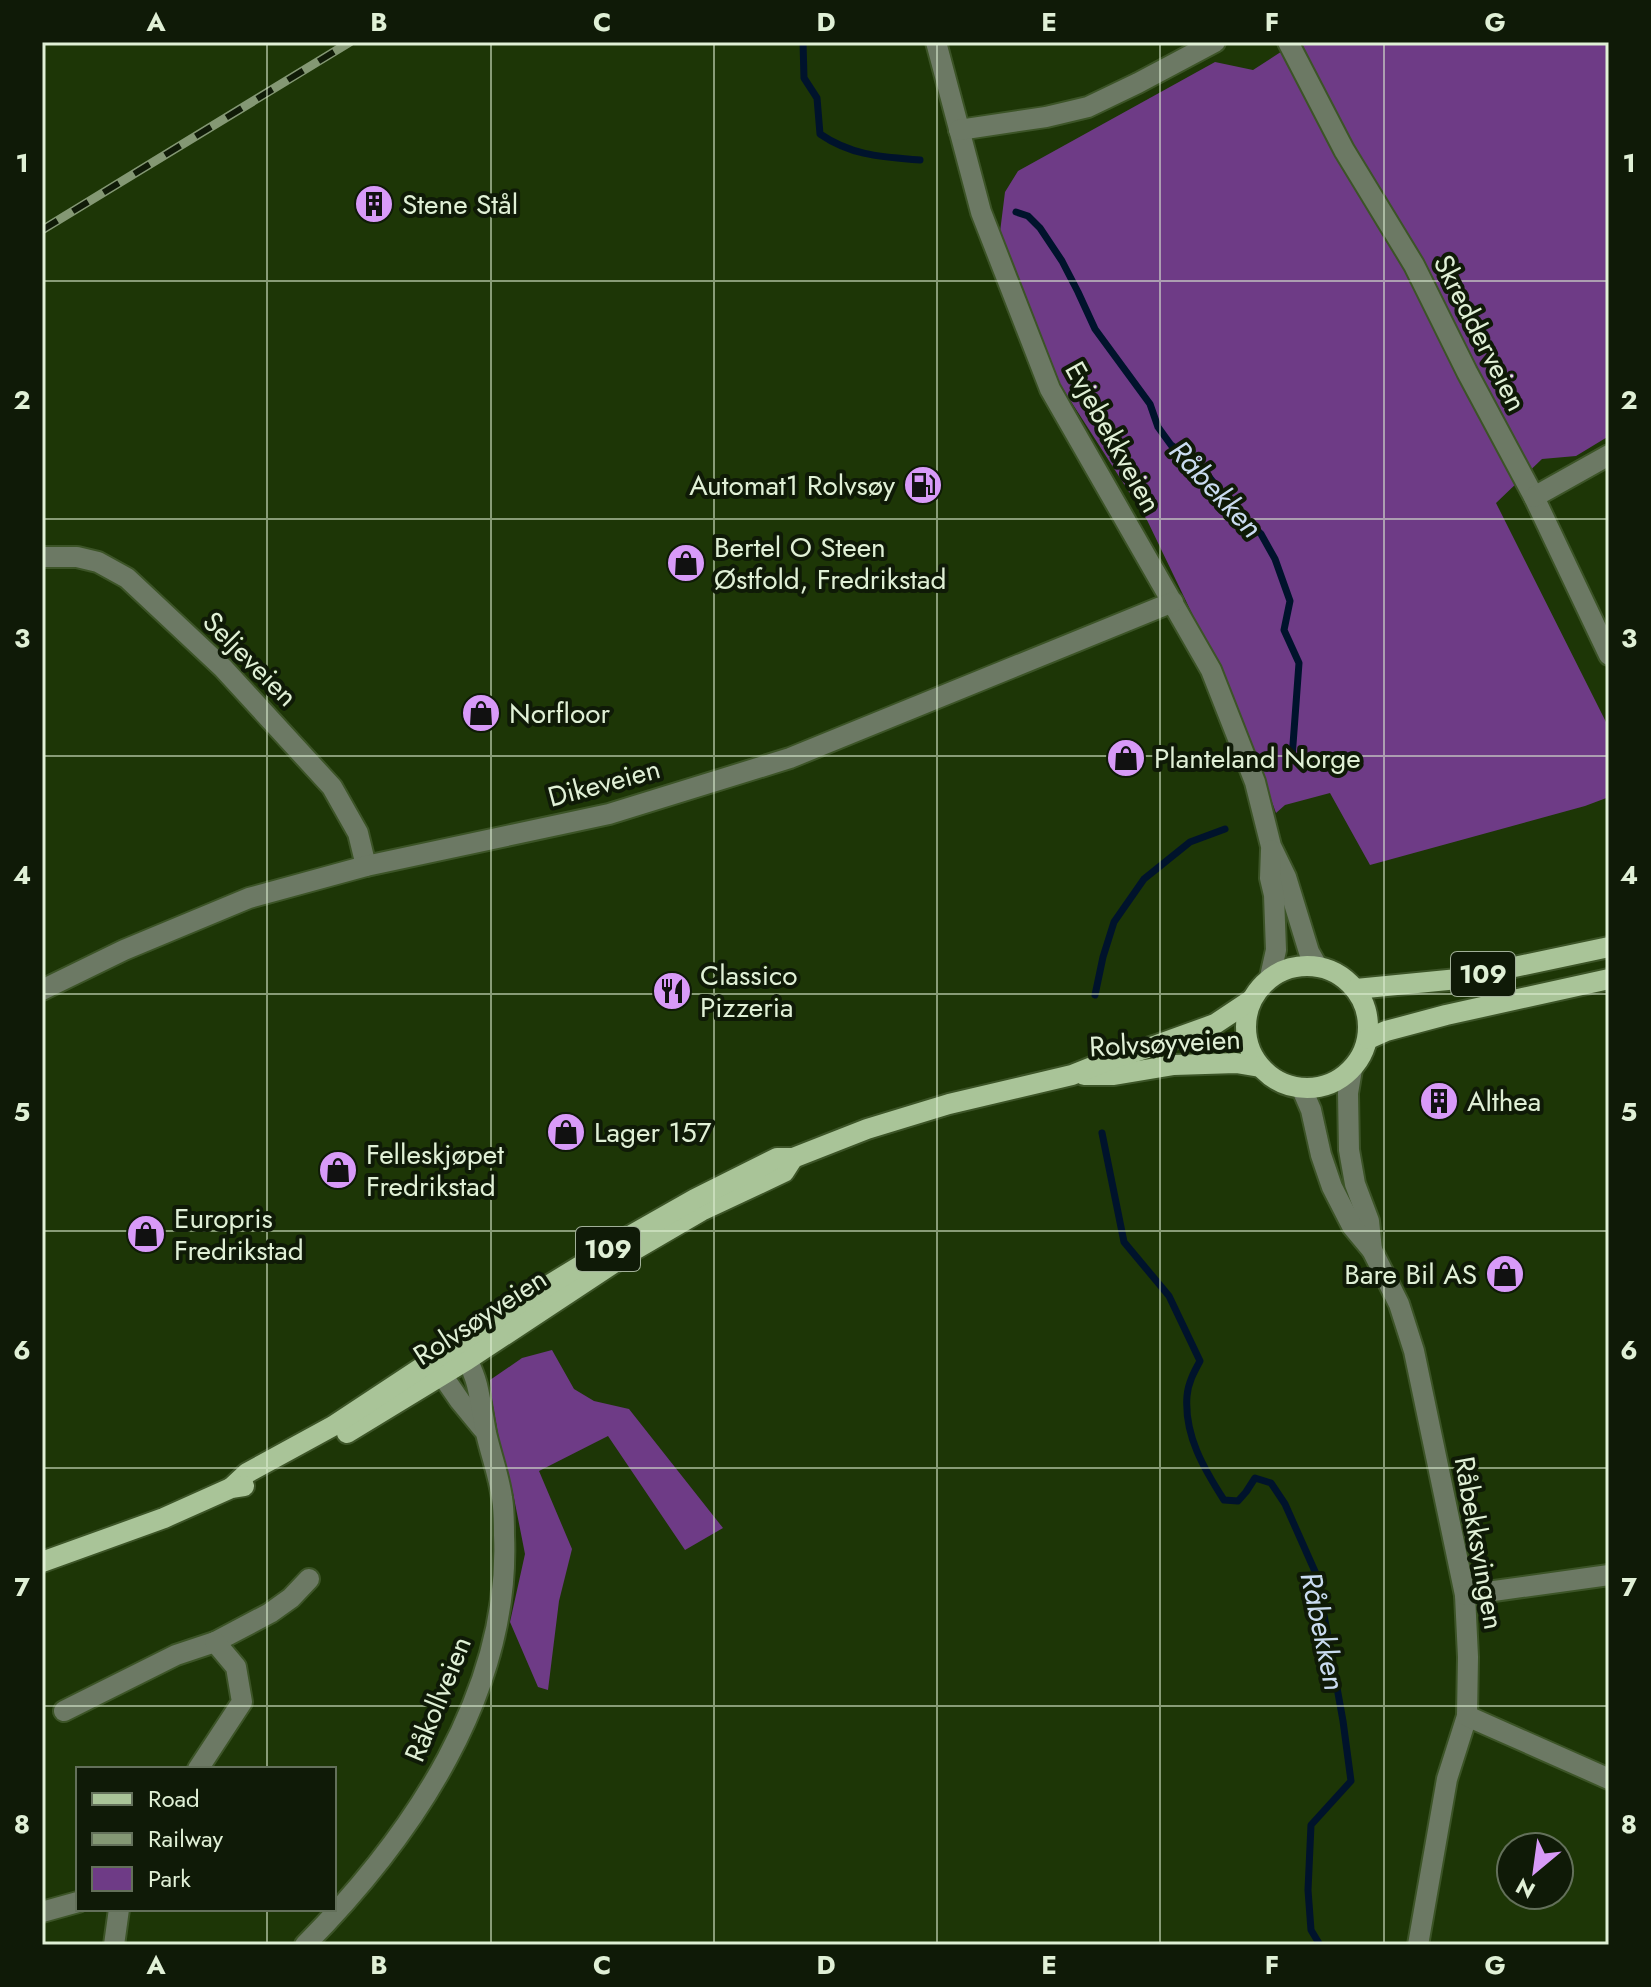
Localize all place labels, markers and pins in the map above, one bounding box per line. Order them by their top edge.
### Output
building icon: Stene Stål [353,183,395,225]
place label: Stene Stål [402,184,518,225]
fuel station icon: Automat1 Rolvsøy [902,464,944,506]
place label: Automat1 Rolvsøy [689,465,896,506]
place label: Bertel O Steen Østfold, Fredrikstad [714,527,947,600]
shop icon: Bertel O Steen Østfold, Fredrikstad [665,542,707,584]
shop icon: Norfloor [460,692,502,734]
place label: Norfloor [509,693,611,734]
shop icon: Planteland Norge [1105,737,1147,779]
place label: Planteland Norge [1154,738,1361,779]
place label: Classico Pizzeria [700,955,798,1028]
restaurant icon: Classico Pizzeria [651,970,693,1012]
building icon: Althea [1418,1080,1460,1122]
place label: Althea [1467,1081,1541,1122]
shop icon: Lager 157 [545,1111,587,1153]
place label: Lager 157 [594,1112,712,1153]
place label: Felleskjøpet Fredrikstad [366,1134,504,1207]
shop icon: Felleskjøpet Fredrikstad [317,1149,359,1191]
place label: Europris Fredrikstad [174,1198,304,1271]
shop icon: Europris Fredrikstad [125,1213,167,1255]
shop icon: Bare Bil AS [1484,1253,1526,1295]
place label: Bare Bil AS [1344,1254,1477,1295]

